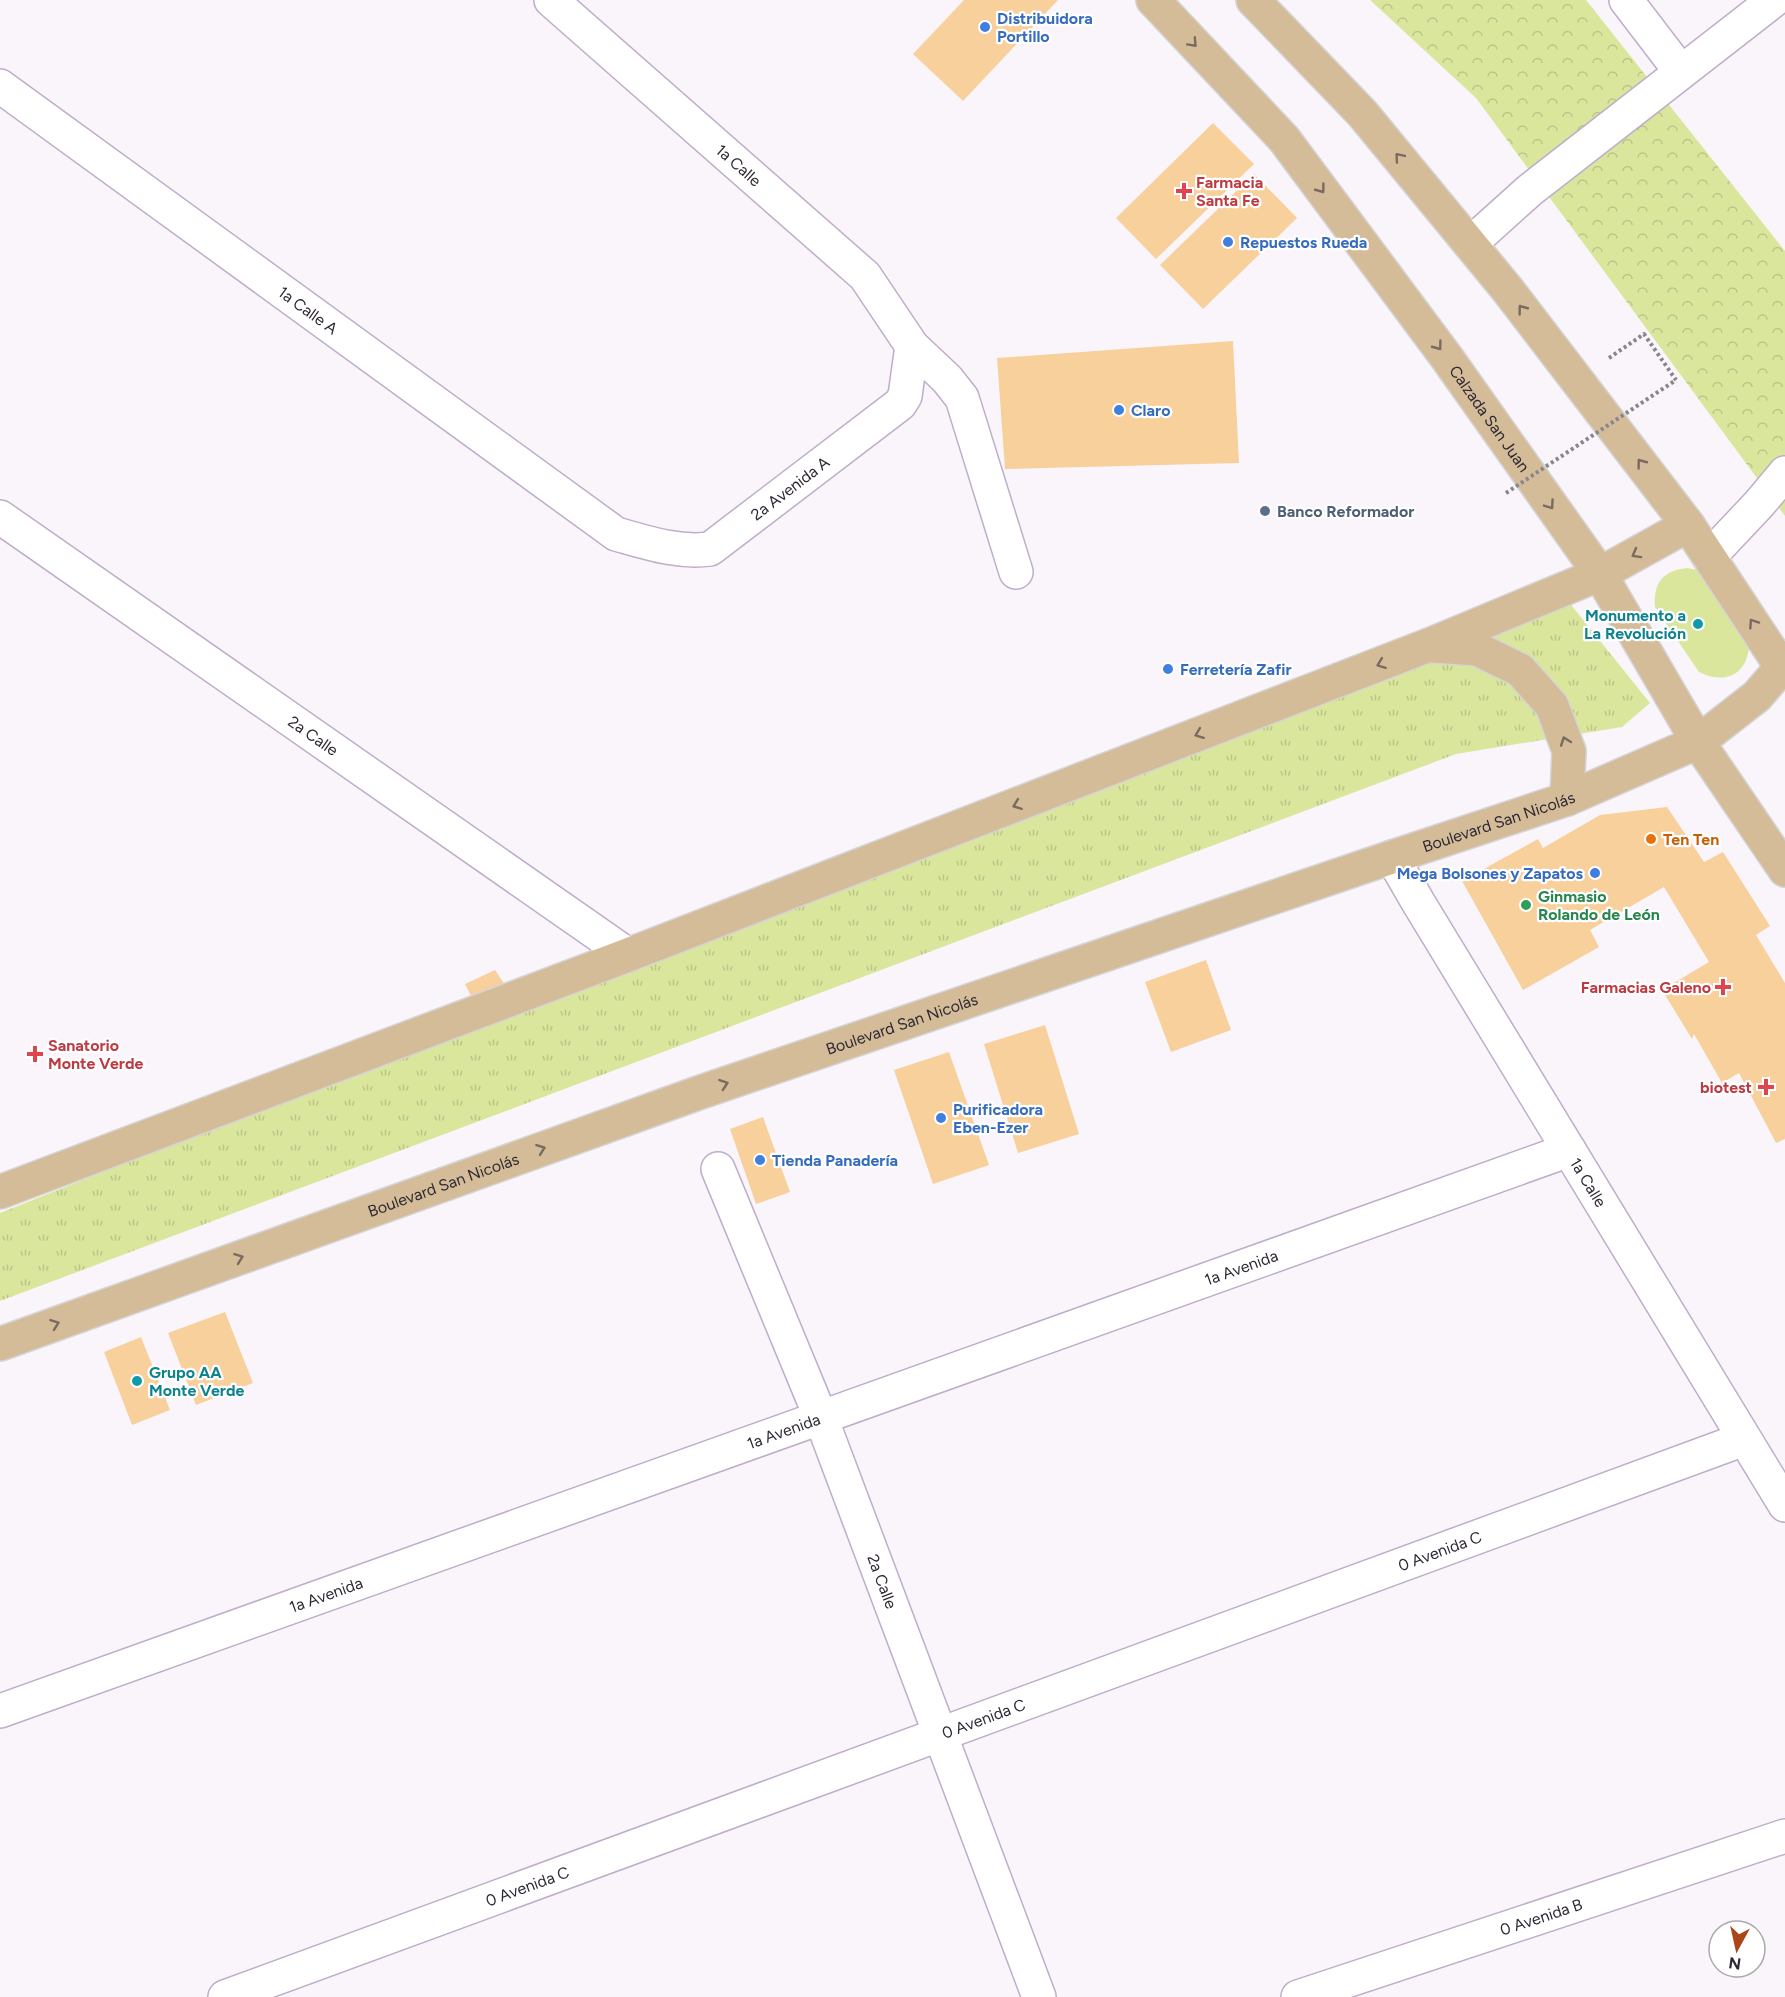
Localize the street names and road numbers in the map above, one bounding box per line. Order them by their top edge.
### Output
street label: 1a Calle [712,140,765,191]
street label: 1a Calle A [274,283,341,339]
street label: Calzada San Juan [1445,362,1534,476]
street label: 2a Avenida A [747,452,833,524]
street label: 2a Calle [284,712,342,760]
street label: Boulevard San Nicolás [1420,788,1578,856]
street label: Boulevard San Nicolás [824,990,980,1059]
street label: Boulevard San Nicolás [365,1149,522,1221]
street label: 1a Calle [1566,1154,1610,1211]
street label: 1a Avenida [1202,1246,1280,1290]
street label: 1a Avenida [744,1410,823,1453]
street label: 0 Avenida C [1395,1527,1484,1575]
street label: 2a Calle [863,1552,901,1612]
street label: 1a Avenida [287,1573,365,1617]
street label: 0 Avenida C [939,1695,1028,1743]
street label: 0 Avenida C [483,1862,572,1910]
street label: 0 Avenida B [1498,1895,1585,1940]

